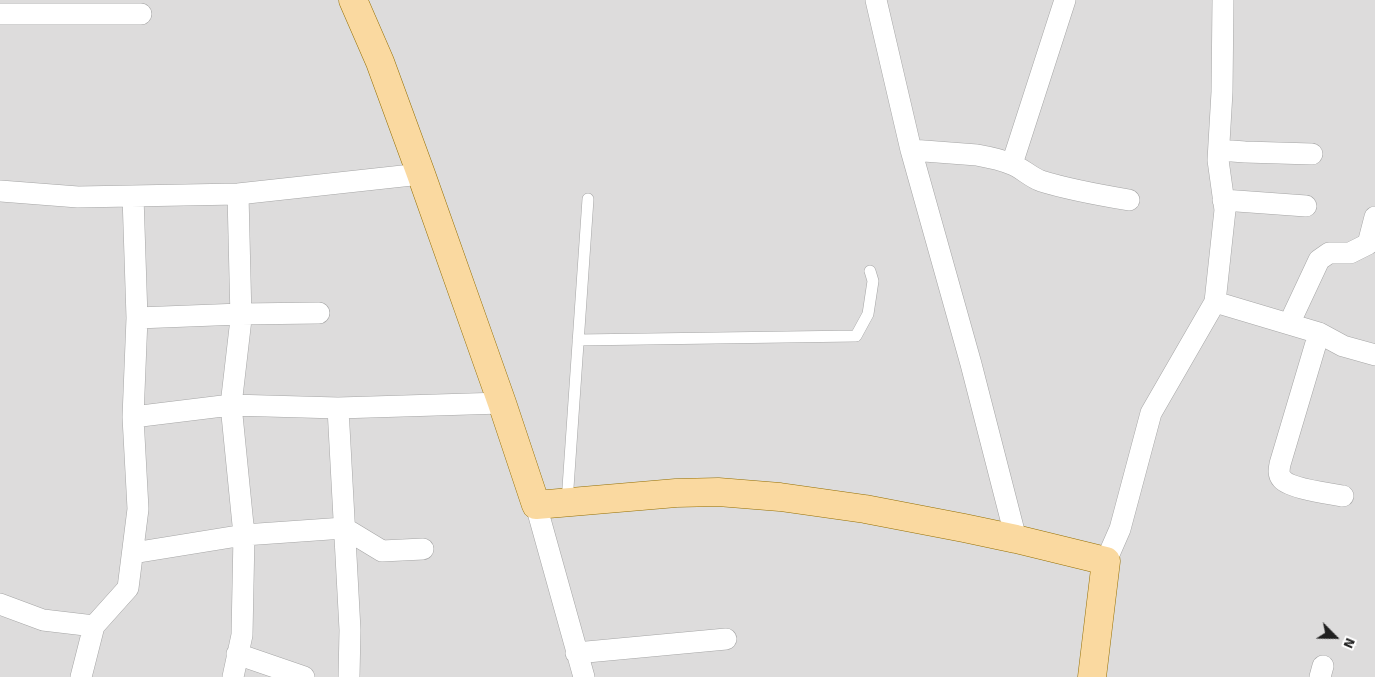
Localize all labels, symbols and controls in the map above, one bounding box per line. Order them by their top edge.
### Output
north arrow [1310,612,1360,662]
text: N [1340,635,1359,651]

